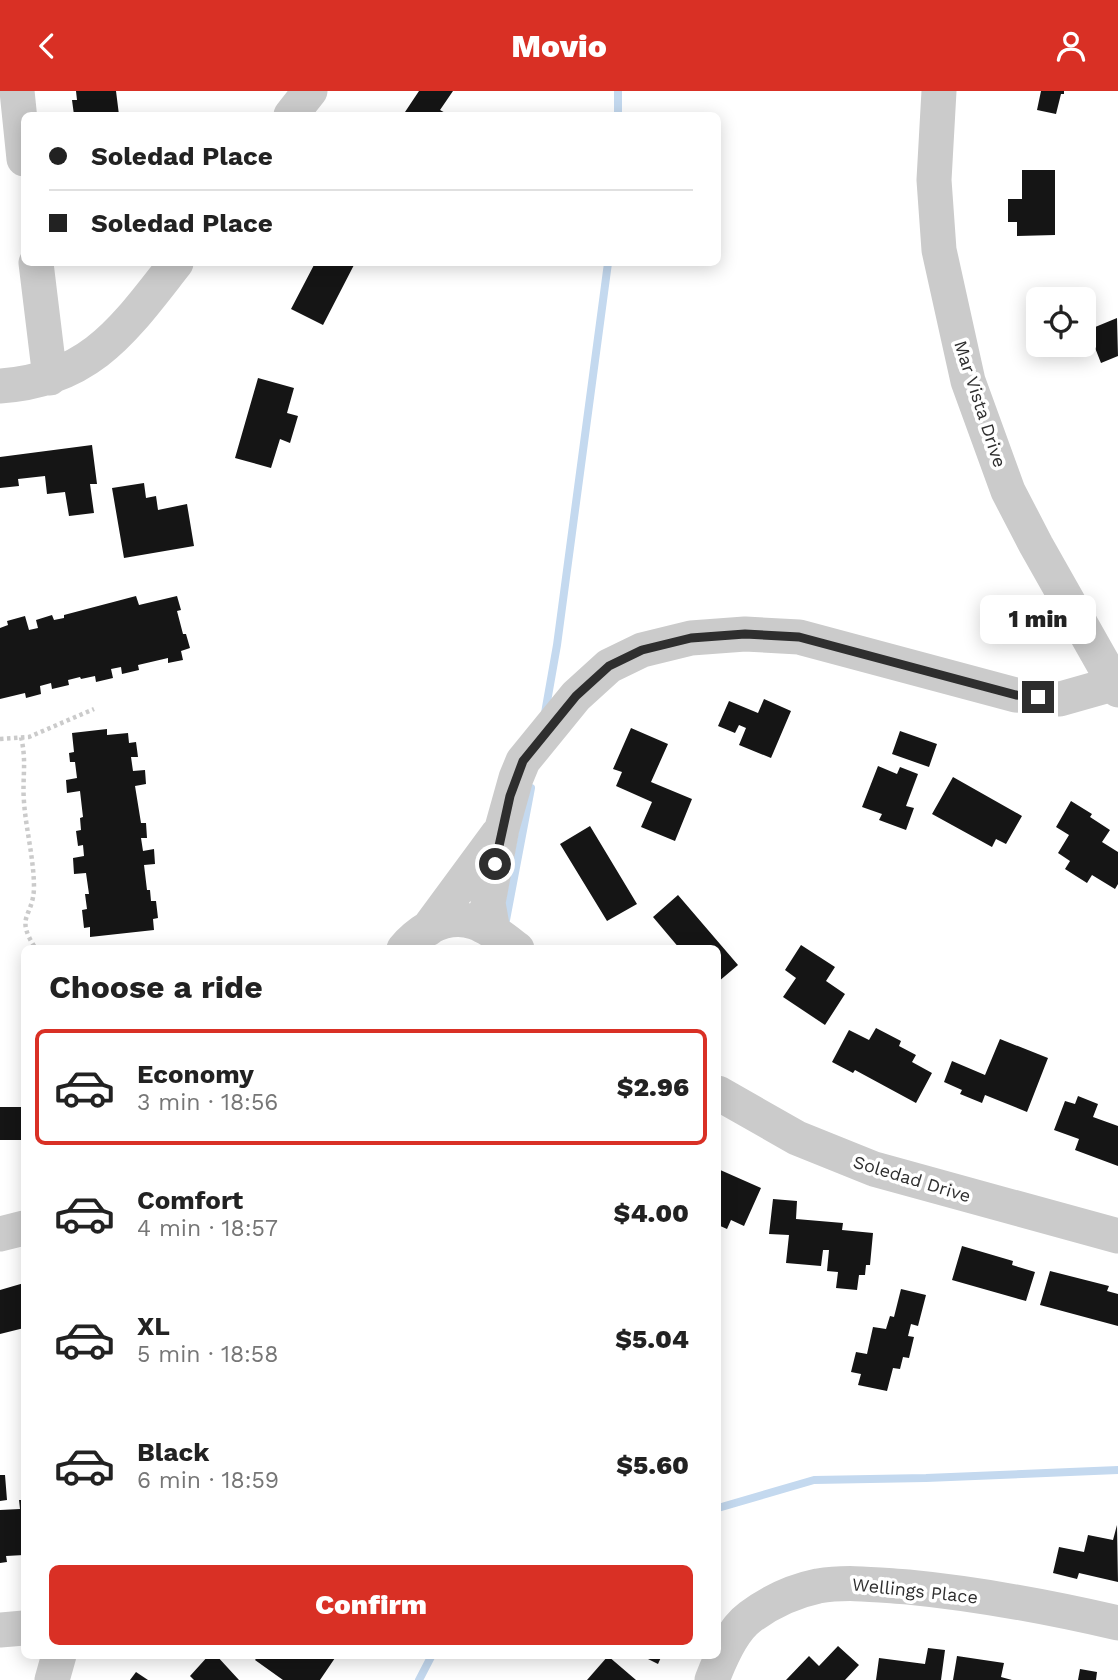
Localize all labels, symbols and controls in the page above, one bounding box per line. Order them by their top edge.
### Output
icon: back [28,27,66,65]
text: Movio [511,27,607,65]
icon: person [1052,27,1090,65]
text: Soledad Place [91,141,273,171]
text: Soledad Place [91,208,273,238]
map controls [1026,287,1096,357]
button: locate [1026,287,1096,357]
street label: Mar Vista Drive [950,338,1011,470]
callout: 1 min [980,595,1096,645]
text: 1 min [1008,606,1068,633]
route end [1022,681,1054,713]
route start [479,848,511,880]
text: Choose a ride [49,968,263,1006]
icon: car [53,1056,116,1119]
text: Economy [137,1059,254,1089]
text: $2.96 [617,1072,689,1102]
text: 3 min · 18:56 [137,1089,278,1116]
street label: Soledad Drive [851,1151,974,1206]
icon: car [53,1182,116,1245]
text: Comfort [137,1185,243,1215]
text: $4.00 [614,1198,689,1228]
text: 4 min · 18:57 [137,1215,278,1242]
icon: car [53,1308,116,1371]
text: XL [137,1311,170,1341]
text: $5.04 [615,1324,689,1354]
text: 5 min · 18:58 [137,1341,278,1368]
icon: car [53,1434,116,1497]
text: Black [137,1437,209,1467]
text: $5.60 [616,1450,689,1480]
text: 6 min · 18:59 [137,1467,279,1494]
button: Confirm [49,1565,693,1645]
street label: Wellings Place [851,1573,979,1608]

